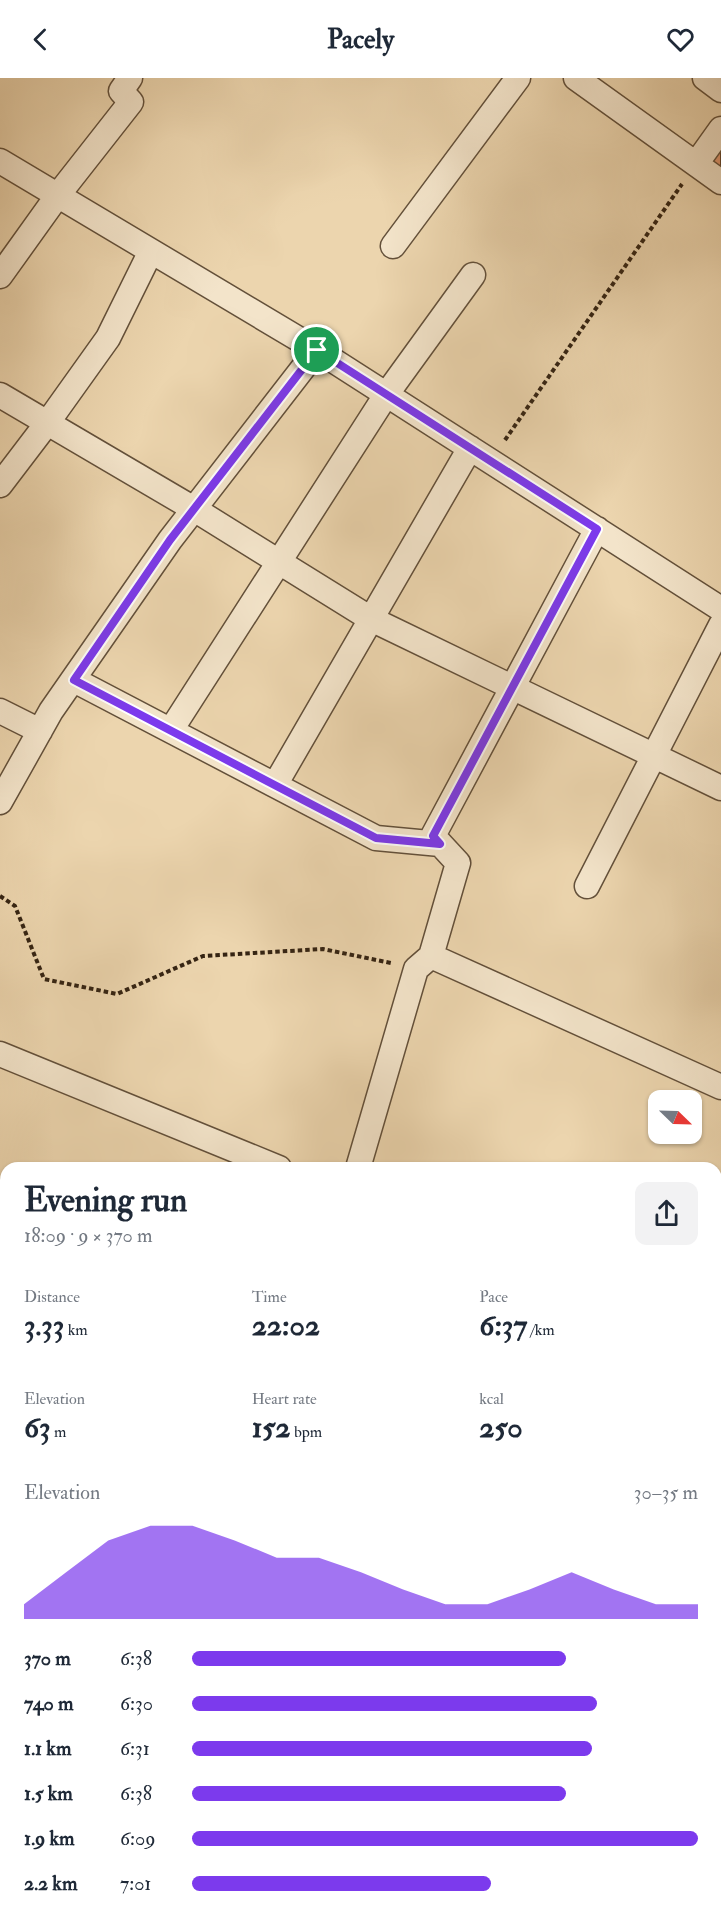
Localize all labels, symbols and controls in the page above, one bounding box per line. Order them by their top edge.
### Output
icon: back [24,23,57,56]
text: Pacely [327,23,394,56]
icon: heart [664,23,697,56]
pin [291,324,342,375]
icon: arrive [300,333,333,366]
north arrow [648,1090,702,1144]
map controls [648,1090,702,1144]
text: Evening run [24,1180,187,1221]
button: share [635,1182,698,1245]
text: 18:09 · 9 × 370 m [24,1223,153,1248]
text: Distance [24,1287,80,1307]
text: Time [252,1287,287,1307]
text: Pace [479,1287,508,1307]
text: 3.33 [24,1307,64,1344]
text: 22:02 [252,1307,320,1344]
text: 6:37 [479,1307,527,1344]
text: km [64,1320,88,1340]
text: /km [527,1320,555,1340]
text: Elevation [24,1389,85,1409]
text: Heart rate [252,1389,317,1409]
text: kcal [479,1389,504,1409]
text: 63 [24,1409,51,1446]
text: 152 [252,1409,291,1446]
text: 250 [479,1409,523,1446]
text: m [51,1422,66,1442]
text: bpm [291,1422,322,1442]
text: Elevation [24,1480,100,1505]
text: 30–35 m [634,1480,698,1505]
text: 370 m [24,1646,71,1671]
text: 6:38 [120,1646,152,1671]
text: 740 m [24,1691,73,1716]
text: 6:30 [120,1691,153,1716]
text: 1.1 km [24,1736,71,1761]
text: 6:31 [120,1736,150,1761]
text: 1.5 km [24,1781,73,1806]
text: 6:38 [120,1781,152,1806]
text: 1.9 km [24,1826,75,1851]
text: 6:09 [120,1826,156,1851]
text: 2.2 km [24,1871,77,1896]
text: 7:01 [120,1871,151,1896]

